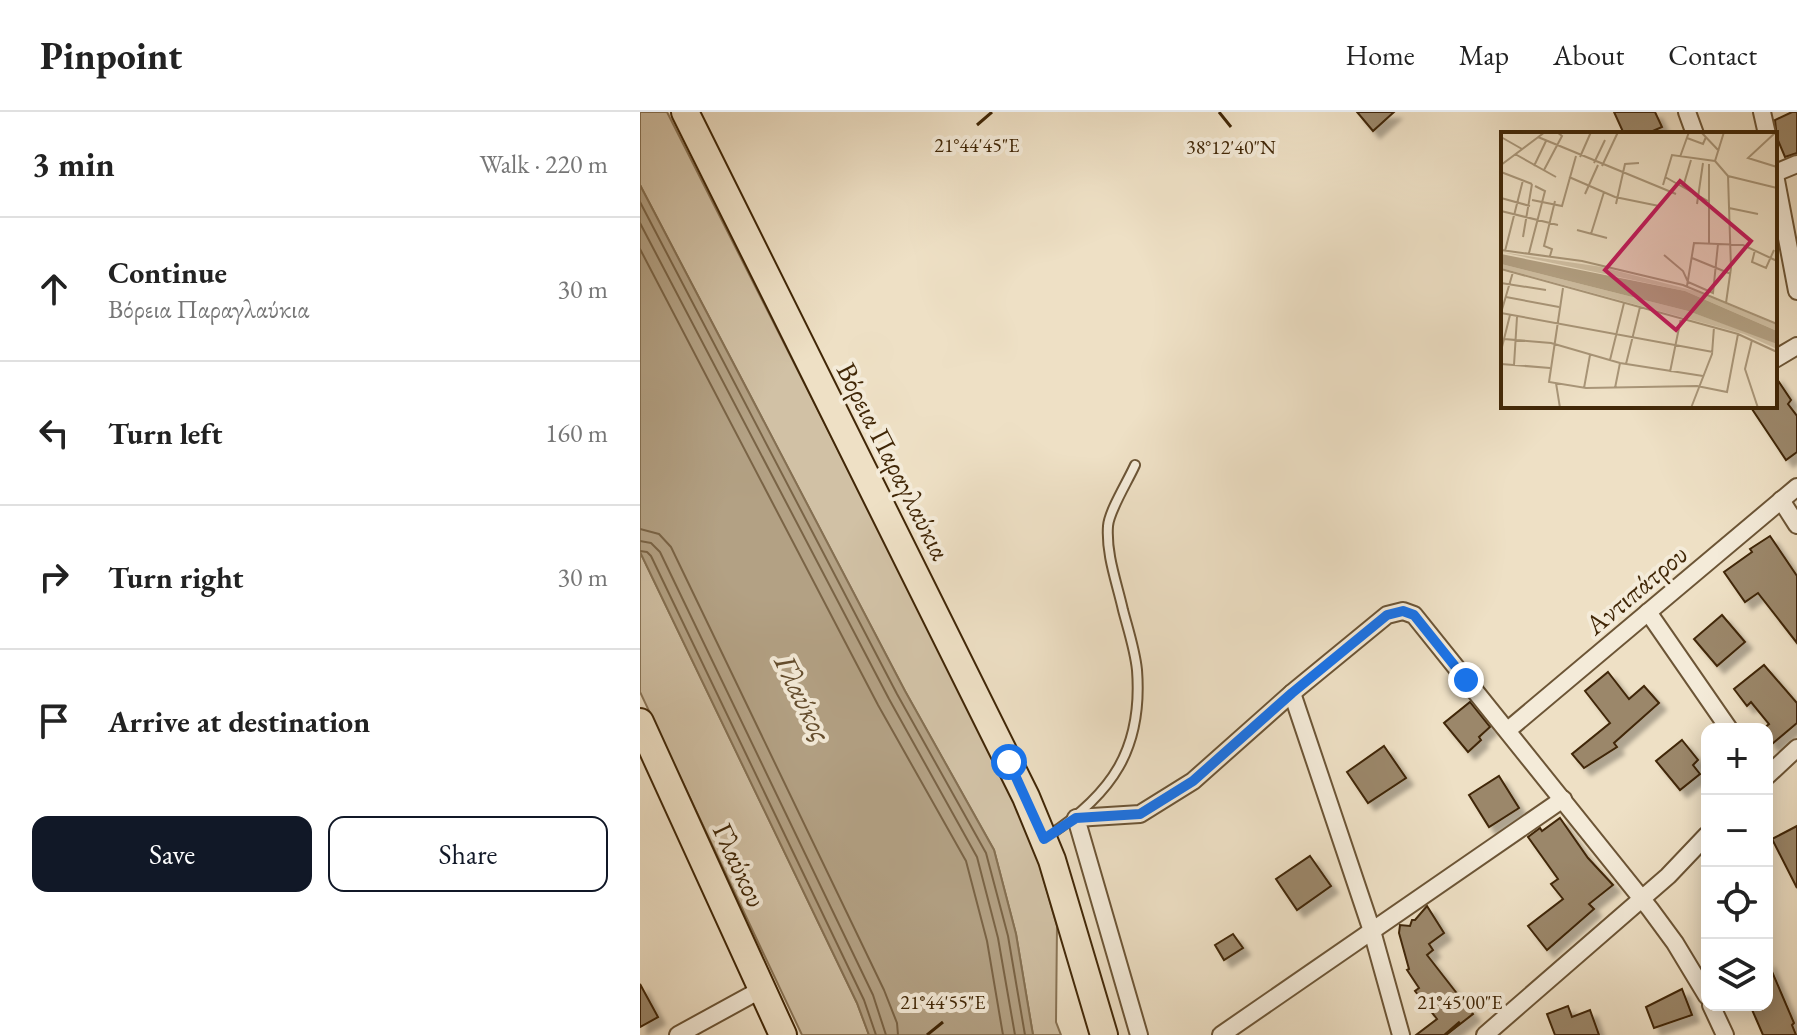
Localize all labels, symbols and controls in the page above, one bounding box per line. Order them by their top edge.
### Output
text: Pinpoint [40,31,182,80]
text: Home [1345,37,1415,73]
text: Map [1459,37,1509,73]
text: About [1553,37,1624,73]
text: Contact [1668,37,1757,73]
text: 21°44'45"E [934,132,1020,158]
inset map [1501,132,1777,408]
text: 38°12'40"N [1186,134,1276,160]
text: 3 min [32,142,115,186]
text: Walk · 220 m [480,147,608,181]
text: Continue [108,253,227,292]
icon: ahead [32,267,76,311]
text: 30 m [558,272,608,306]
text: Βόρεια Παραγλαύκια [108,292,309,326]
street label: Βόρεια Παραγλαύκια [829,356,959,566]
icon: left [32,411,76,455]
text: Turn left [108,414,222,453]
text: 160 m [545,416,608,450]
street label: Αντιπάτρου [1577,536,1695,643]
icon: right [32,555,76,599]
text: Turn right [108,558,244,597]
text: 30 m [558,560,608,594]
water label: Γλαύκος [765,647,841,748]
route end [1448,662,1484,698]
icon: arrive [32,699,76,743]
text: Arrive at destination [108,702,370,741]
map controls [1701,723,1773,1011]
button: + [1701,723,1773,795]
route start [991,744,1027,780]
button: − [1701,795,1773,867]
button: Save [32,816,312,892]
button: Share [328,816,608,892]
street label: Γλαύκου [705,817,775,913]
button: locate [1701,867,1773,939]
button: layers [1701,939,1773,1011]
text: 21°44'55"E [900,989,986,1015]
text: 21°45'00"E [1417,989,1503,1015]

